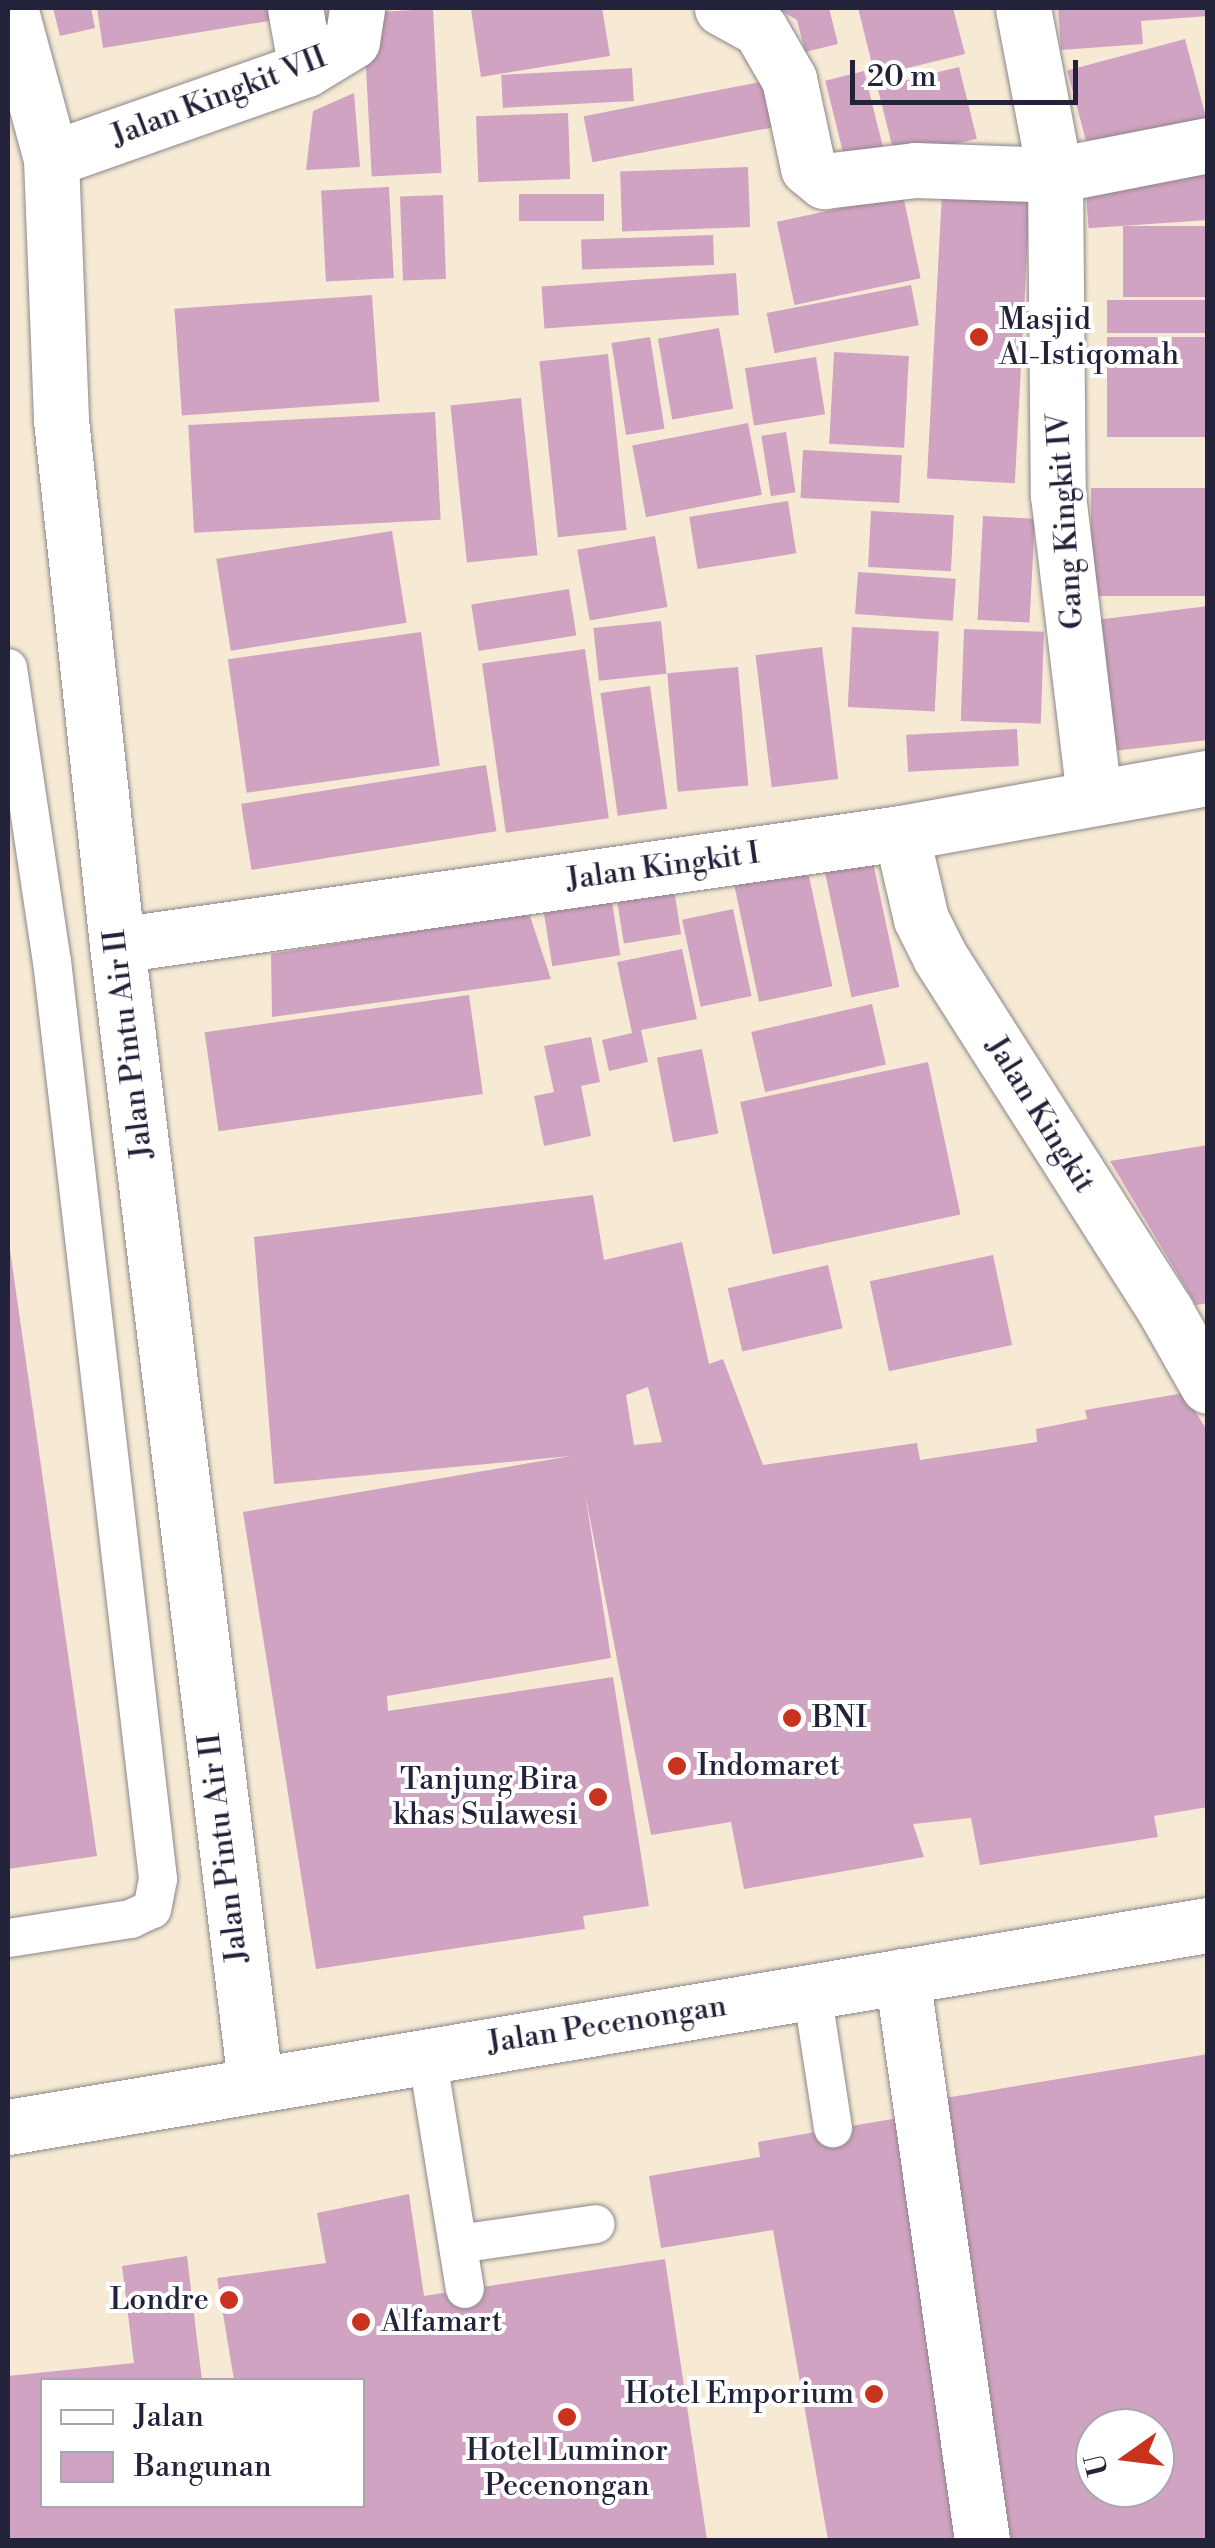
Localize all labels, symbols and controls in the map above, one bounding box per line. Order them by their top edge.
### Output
street label: Jalan Kingkit VII [106,39,332,155]
scale bar [855,40,1082,102]
text: 20 m [867,58,936,96]
place label: Masjid Al-Istiqomah [999,302,1179,372]
marker: Masjid Al-Istiqomah [968,326,990,348]
street label: Gang Kingkit IV [1040,412,1092,630]
street label: Jalan Kingkit I [564,836,762,898]
street label: Jalan Pintu Air II [97,927,161,1161]
street label: Jalan Kingkit [978,1030,1102,1200]
place label: BNI [812,1700,867,1736]
marker: BNI [781,1707,803,1729]
street label: Jalan Pintu Air II [192,1731,256,1965]
place label: Indomaret [697,1748,840,1784]
marker: Indomaret [666,1755,688,1777]
place label: Tanjung Bira khas Sulawesi [393,1762,578,1832]
marker: Tanjung Bira khas Sulawesi [587,1786,609,1808]
street label: Jalan Pecenongan [485,1988,729,2062]
place label: Londre [109,2282,209,2318]
marker: Londre [218,2289,240,2311]
place label: Alfamart [381,2304,502,2340]
marker: Alfamart [350,2311,372,2333]
place label: Hotel Emporium [625,2376,854,2412]
legend [40,2378,365,2508]
marker: Hotel Emporium [863,2383,885,2405]
text: Jalan [134,2398,204,2436]
marker: Hotel Luminor Pecenongan [556,2406,578,2428]
north arrow [1075,2408,1175,2508]
place label: Hotel Luminor Pecenongan [466,2433,668,2504]
text: Bangunan [134,2448,272,2486]
text: U [1078,2450,1117,2480]

